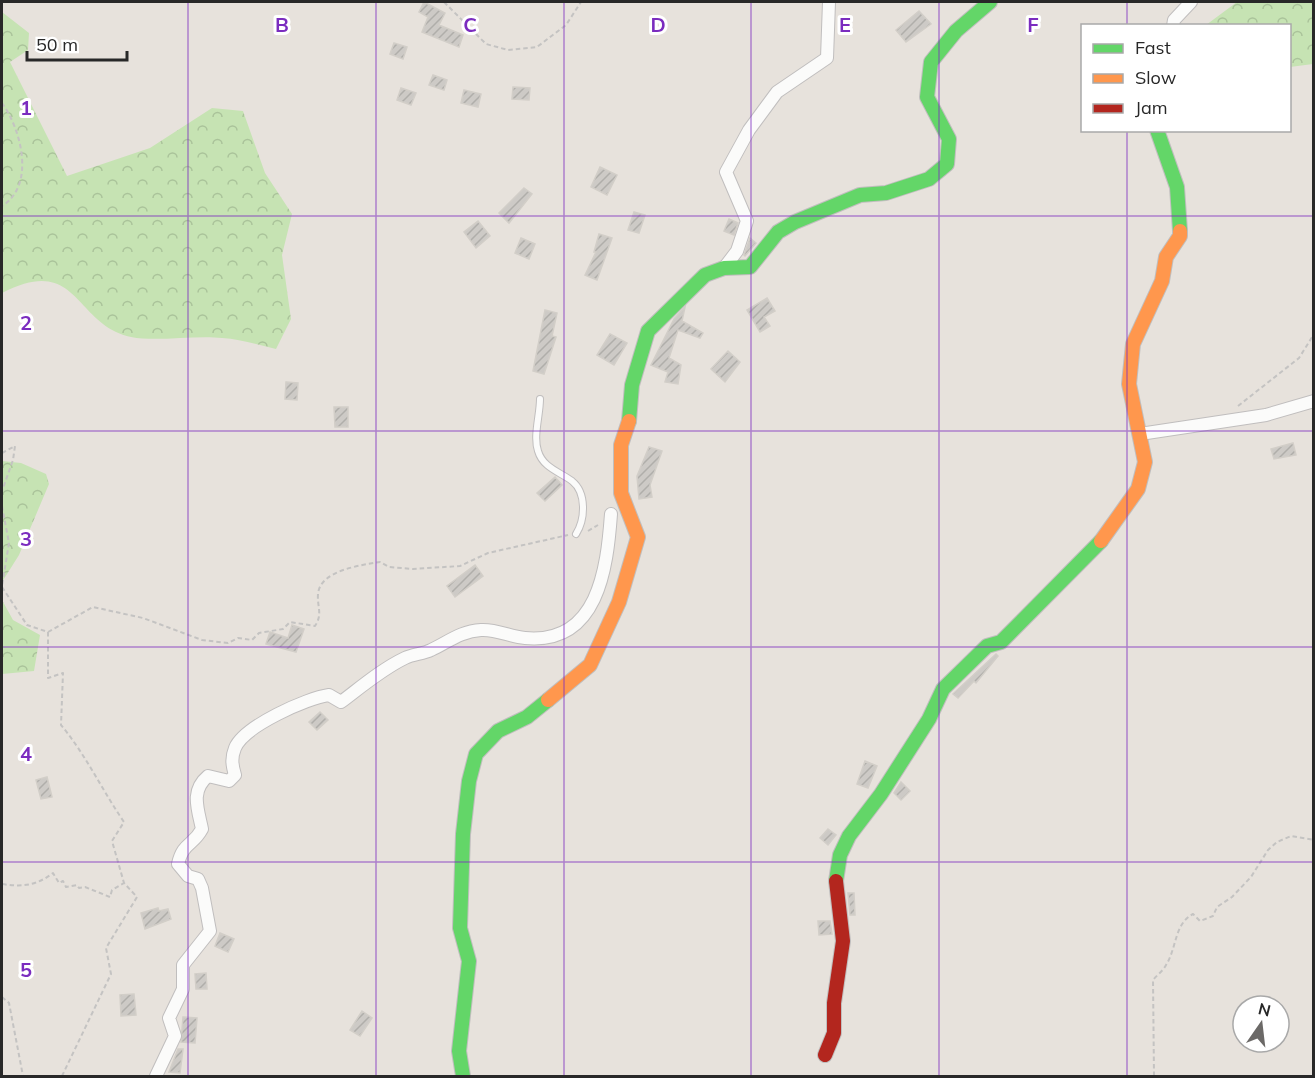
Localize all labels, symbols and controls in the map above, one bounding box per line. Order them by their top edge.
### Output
text: B [275,12,289,37]
text: C [463,12,477,37]
text: D [650,12,666,37]
text: E [839,12,851,37]
text: F [1027,12,1039,37]
scale bar [27,24,128,62]
legend [1081,24,1291,132]
text: 50 m [36,33,78,56]
text: Fast [1135,36,1171,59]
text: Slow [1135,66,1177,89]
text: 1 [20,95,32,120]
text: Jam [1135,96,1168,119]
text: 2 [20,310,32,335]
text: 3 [20,526,32,551]
text: 4 [20,741,32,766]
text: 5 [20,957,32,982]
north arrow [1231,994,1291,1054]
text: N [1256,998,1273,1021]

